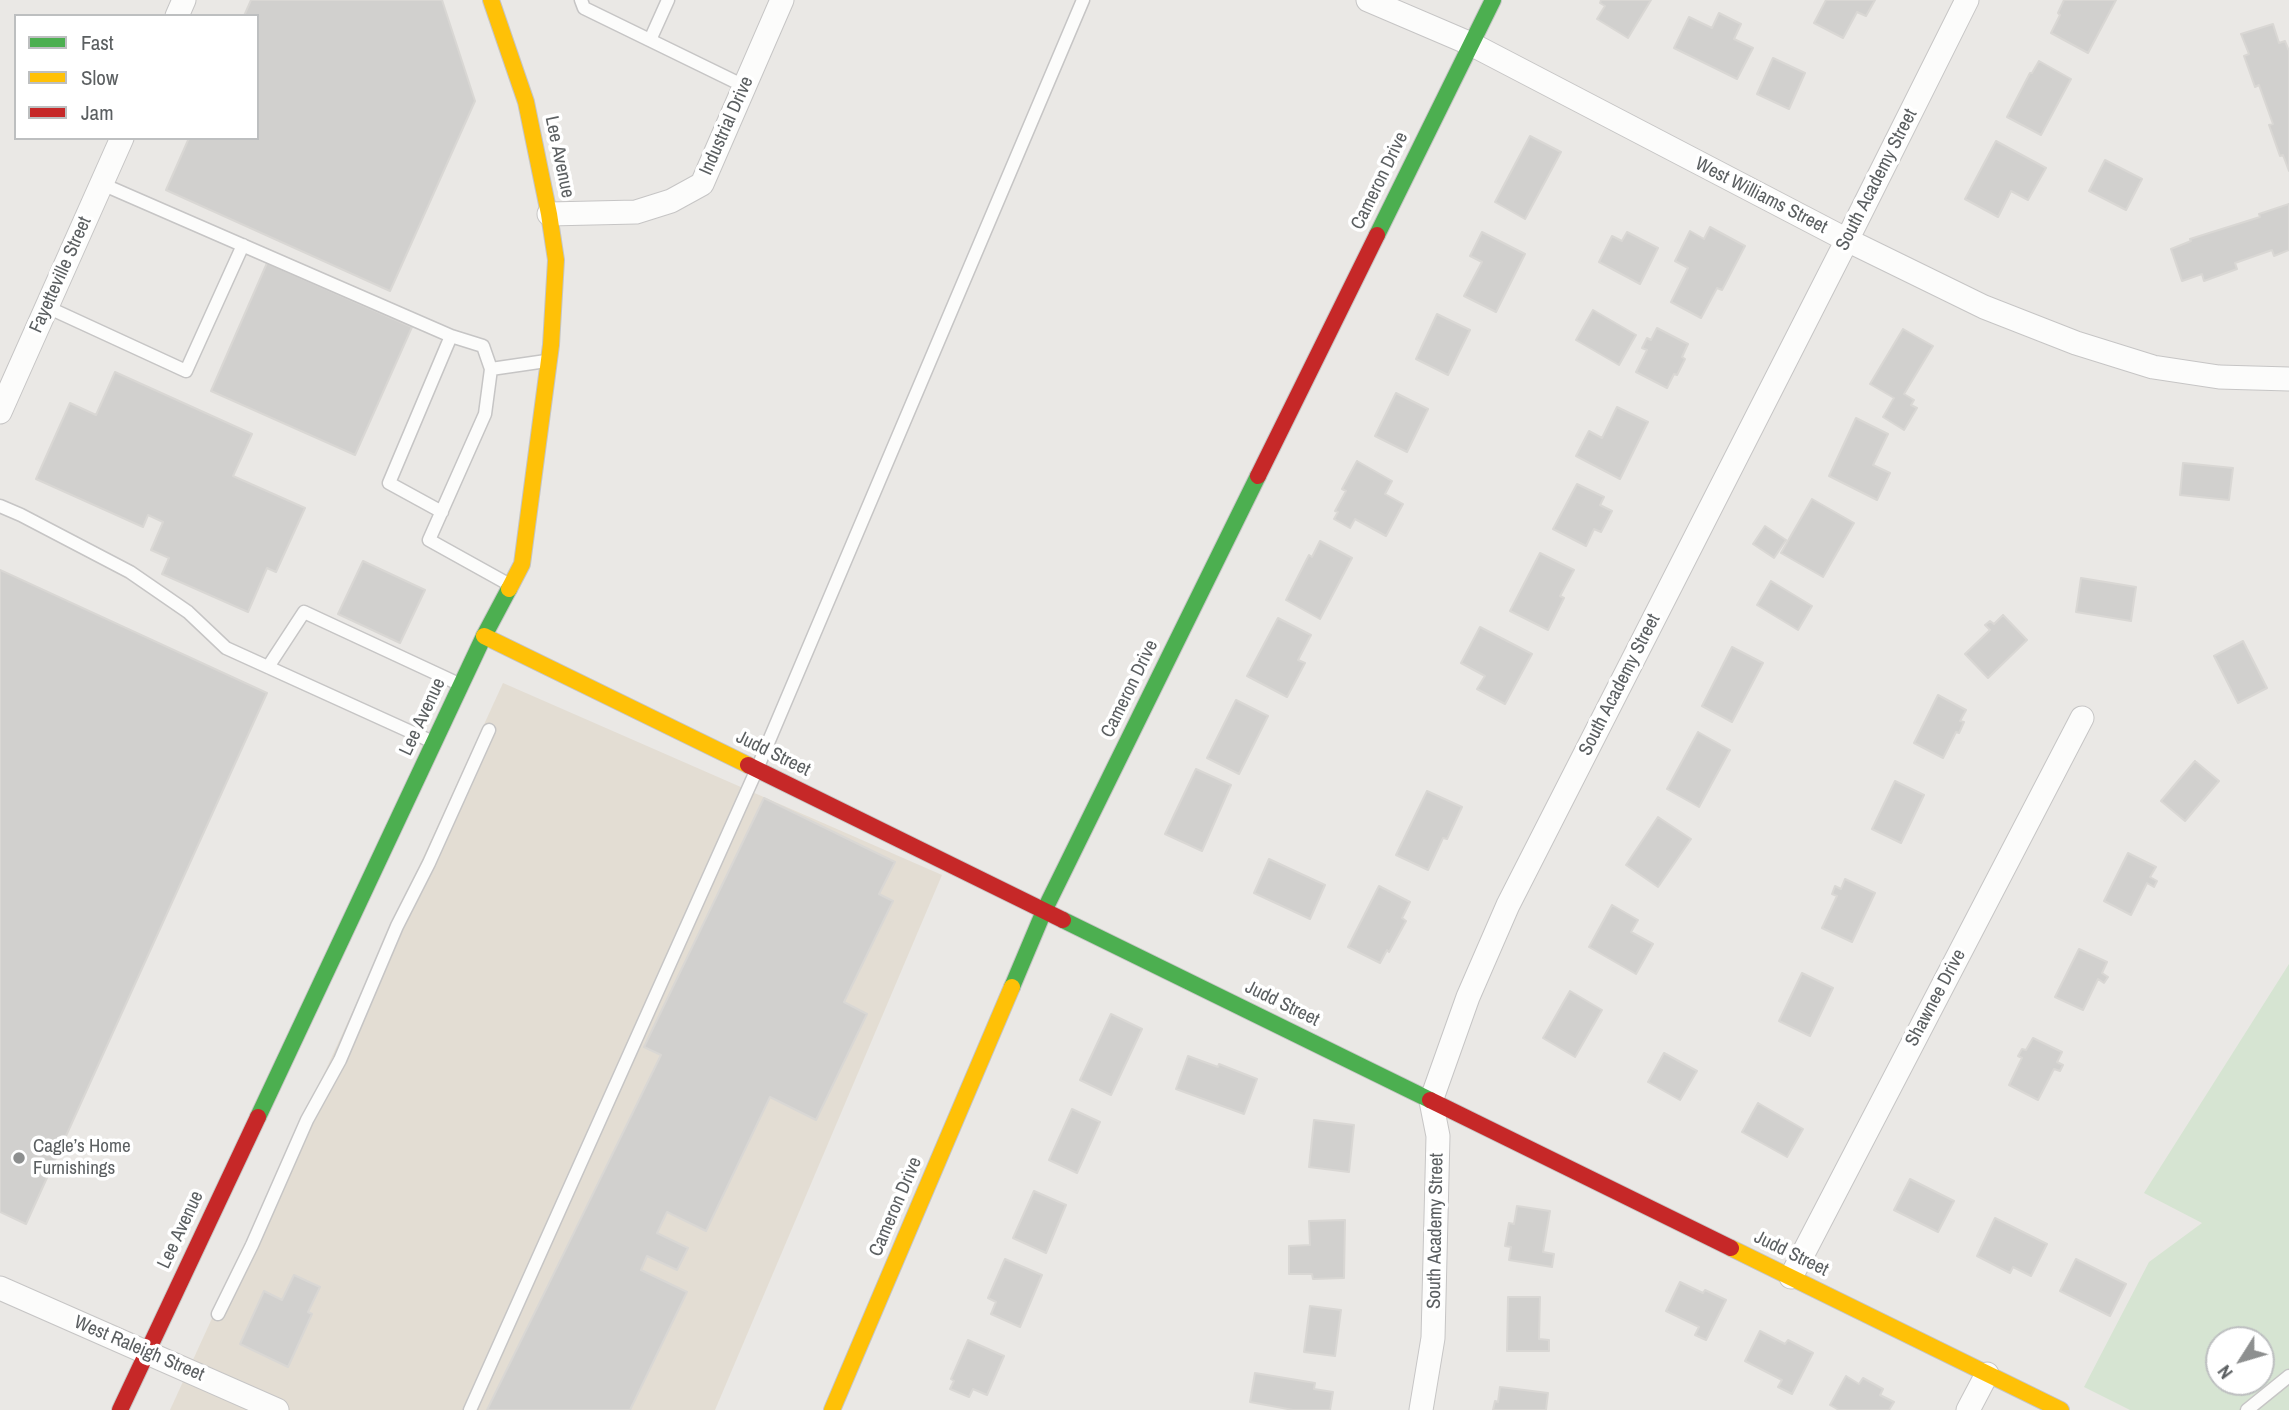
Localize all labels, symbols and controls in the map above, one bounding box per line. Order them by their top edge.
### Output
legend [14,14,259,140]
text: Fast [81,28,114,57]
text: Slow [81,63,118,92]
street label: Industrial Drive [695,73,759,179]
text: Jam [81,98,114,127]
street label: South Academy Street [1831,105,1923,255]
street label: Lee Avenue [539,114,579,200]
street label: Cameron Drive [1347,129,1413,233]
street label: West Williams Street [1691,153,1831,239]
street label: Fayetteville Street [25,213,97,337]
street label: South Academy Street [1574,610,1666,760]
street label: Cameron Drive [1097,637,1163,741]
street label: Lee Avenue [395,675,451,759]
street label: Judd Street [732,726,814,782]
street label: Shawnee Drive [1901,946,1971,1050]
street label: Judd Street [1241,976,1323,1032]
place label: Cagle’s Home Furnishings [33,1136,131,1180]
marker: Cagle’s Home Furnishings [11,1150,27,1166]
street label: South Academy Street [1423,1153,1449,1309]
street label: Cameron Drive [865,1154,927,1260]
street label: Lee Avenue [153,1188,209,1272]
street label: Judd Street [1750,1226,1832,1282]
street label: West Raleigh Street [70,1311,208,1387]
north arrow [2205,1326,2275,1396]
text: N [2211,1360,2239,1385]

